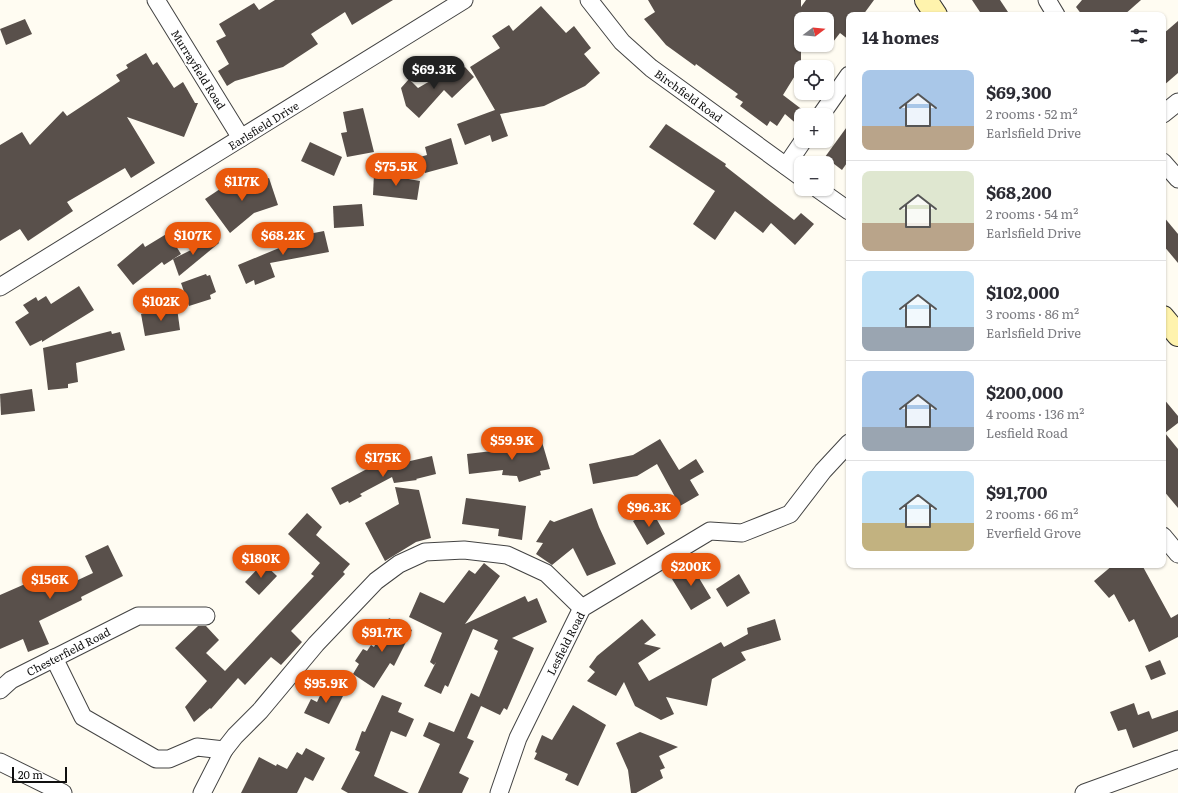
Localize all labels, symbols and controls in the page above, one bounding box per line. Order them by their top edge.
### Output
north arrow [794,12,834,52]
map controls [794,12,834,196]
text: 14 homes [862,24,939,49]
icon: filters [1128,25,1150,47]
street label: Murrayfield Road [168,26,230,112]
pin: $69.3K [401,56,467,90]
text: $69.3K [412,59,456,78]
button: locate [794,60,834,100]
street label: Birchfield Road [652,65,726,125]
text: $69,300 [986,79,1052,104]
icon: home [894,86,942,134]
street label: Earlsfield Drive [225,97,302,153]
text: 2 rooms · 52 m² [986,104,1078,123]
button: + [794,108,834,148]
text: Earlsfield Drive [986,123,1081,142]
pin: $75.5K [363,153,429,187]
text: $75.5K [374,156,418,175]
button: − [794,156,834,196]
pin: $117K [214,168,270,202]
text: $117K [224,171,260,190]
text: $68,200 [986,179,1052,204]
icon: home [894,187,942,235]
text: 2 rooms · 54 m² [986,204,1078,223]
pin: $107K [165,222,221,256]
pin: $68.2K [250,222,316,256]
text: Earlsfield Drive [986,223,1081,242]
text: $107K [174,225,212,244]
text: $68.2K [261,225,305,244]
text: $102,000 [986,279,1059,304]
icon: home [894,287,942,335]
pin: $102K [133,288,189,322]
text: $102K [142,291,180,310]
text: 3 rooms · 86 m² [986,304,1079,323]
text: Earlsfield Drive [986,323,1081,342]
text: $200,000 [986,379,1063,404]
icon: home [894,387,942,435]
text: 4 rooms · 136 m² [986,404,1084,423]
text: Lesfield Road [986,423,1068,442]
pin: $59.9K [479,427,545,461]
text: $59.9K [490,430,534,449]
pin: $175K [355,444,411,478]
text: $175K [365,447,401,466]
text: $91,700 [986,479,1047,504]
icon: home [894,487,942,535]
pin: $96.3K [616,494,682,528]
text: $96.3K [627,497,671,516]
text: 2 rooms · 66 m² [986,504,1079,523]
text: Everfield Grove [986,523,1081,542]
pin: $180K [233,545,289,579]
text: $180K [242,548,280,567]
pin: $200K [663,553,719,587]
text: $200K [671,556,711,575]
pin: $156K [22,566,78,600]
text: $156K [31,569,69,588]
street label: Lesfield Road [542,608,588,678]
pin: $91.7K [349,619,415,653]
text: $91.7K [361,622,403,641]
street label: Chesterfield Road [23,623,113,679]
pin: $95.9K [293,670,359,704]
text: $95.9K [304,673,348,692]
scale bar [12,765,67,784]
text: 20 m [18,766,43,782]

